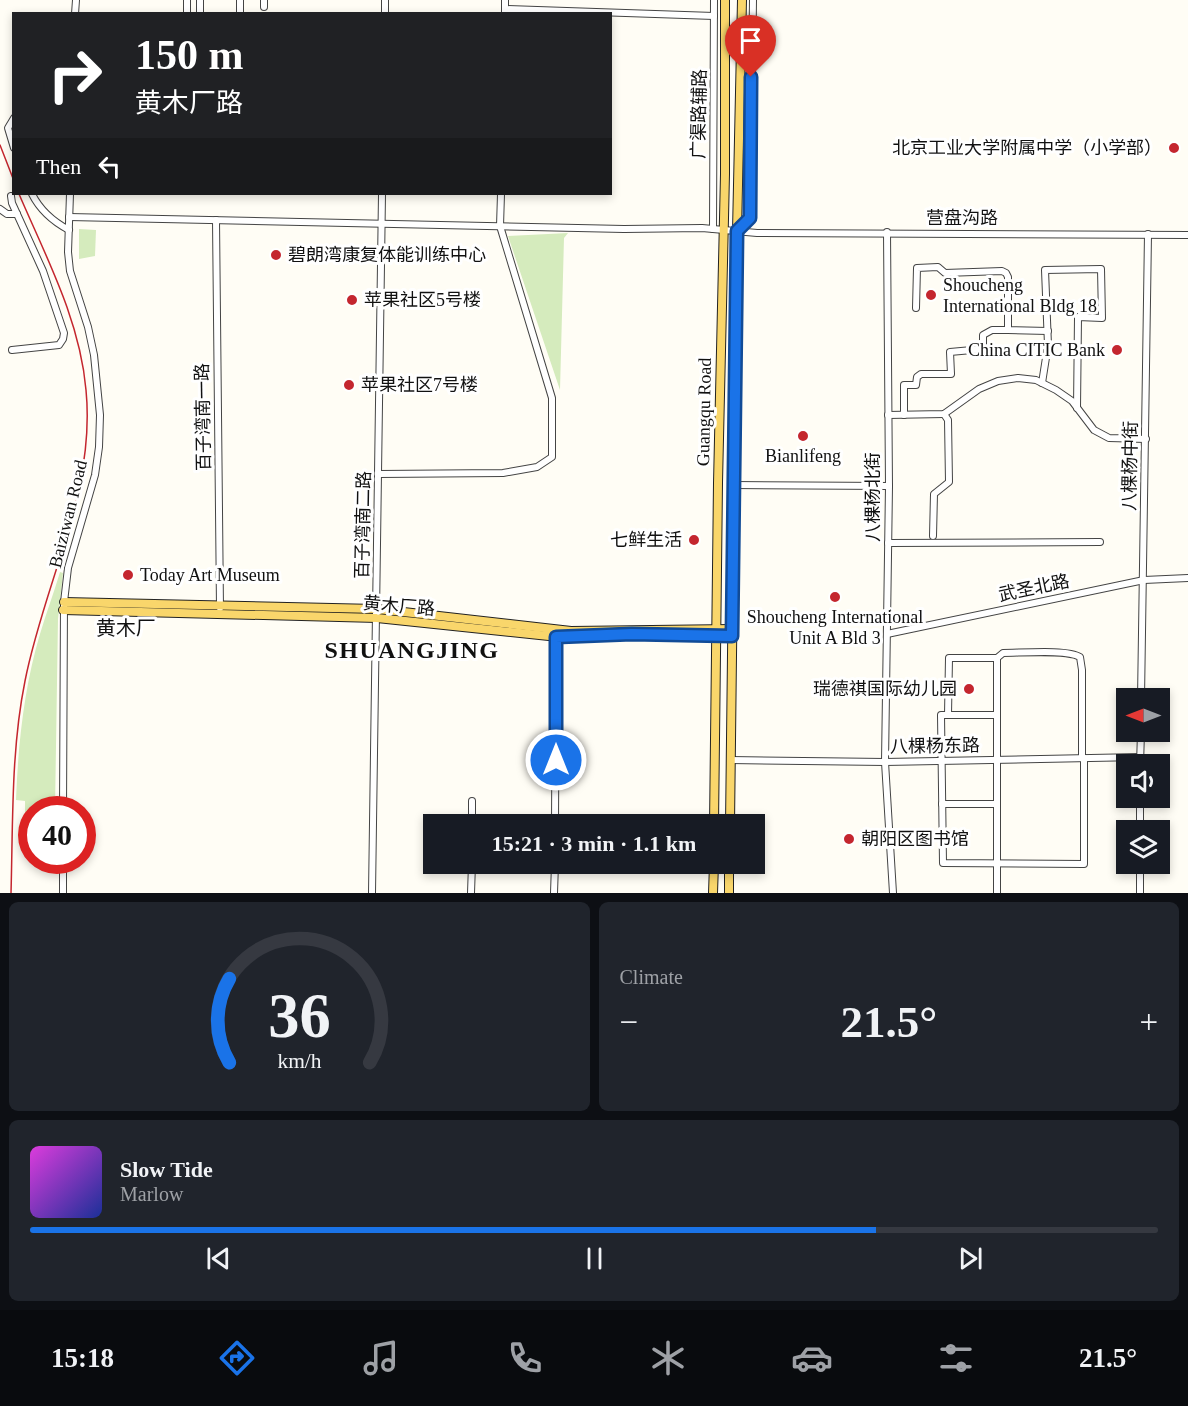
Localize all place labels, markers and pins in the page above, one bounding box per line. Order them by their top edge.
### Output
pin [725,15,776,77]
place label: 北京工业大学附属中学（小学部） [892,138,1162,158]
marker: 北京工业大学附属中学（小学部） [1167,141,1181,155]
place label: 碧朗湾康复体能训练中心 [288,245,486,265]
marker: 碧朗湾康复体能训练中心 [269,248,283,262]
place label: Shoucheng International Bldg 18 [943,275,1097,316]
marker: Shoucheng International Bldg 18 [924,288,938,302]
place label: 苹果社区5号楼 [364,290,481,310]
marker: 苹果社区5号楼 [345,293,359,307]
place label: China CITIC Bank [968,340,1105,360]
marker: China CITIC Bank [1110,343,1124,357]
place label: 苹果社区7号楼 [361,375,478,395]
marker: 苹果社区7号楼 [342,378,356,392]
marker: Bianlifeng [796,429,810,443]
place label: Bianlifeng [765,446,841,466]
place label: 七鲜生活 [610,530,682,550]
marker: 七鲜生活 [687,533,701,547]
place label: Today Art Museum [140,565,280,585]
marker: Today Art Museum [121,568,135,582]
marker: Shoucheng International Unit A Bld 3 [828,590,842,604]
place label: Shoucheng International Unit A Bld 3 [747,607,923,648]
place label: 瑞德祺国际幼儿园 [813,679,957,699]
marker: 瑞德祺国际幼儿园 [962,682,976,696]
place label: 朝阳区图书馆 [861,829,969,849]
marker: 朝阳区图书馆 [842,832,856,846]

